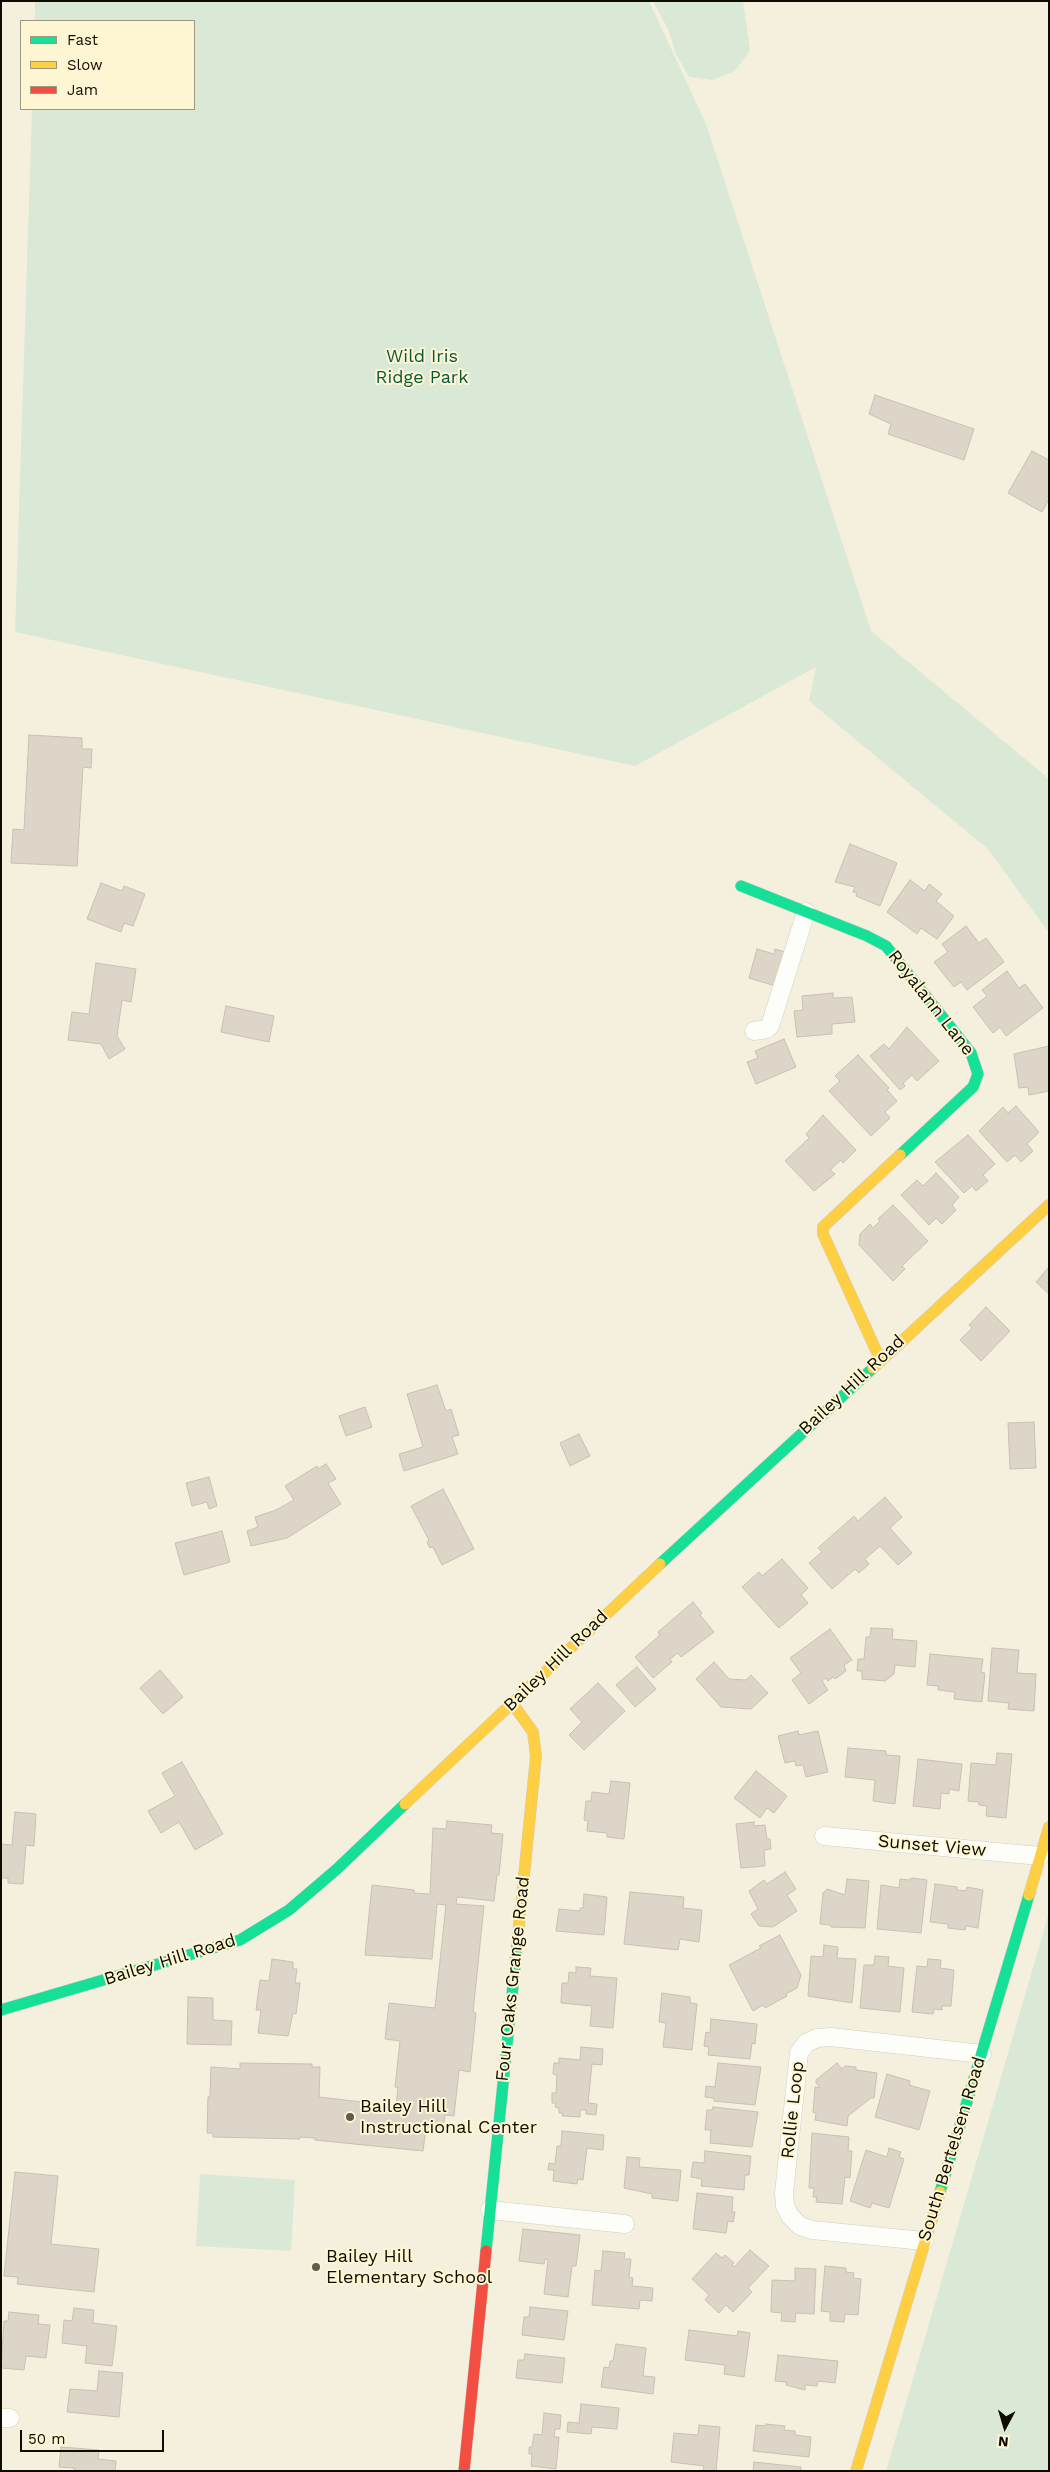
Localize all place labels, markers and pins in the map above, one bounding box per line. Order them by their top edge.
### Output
place label: Bailey Hill Instructional Center [360,2096,537,2138]
marker: Bailey Hill Instructional Center [344,2111,356,2123]
place label: Bailey Hill Elementary School [326,2246,492,2288]
marker: Bailey Hill Elementary School [310,2261,322,2273]

